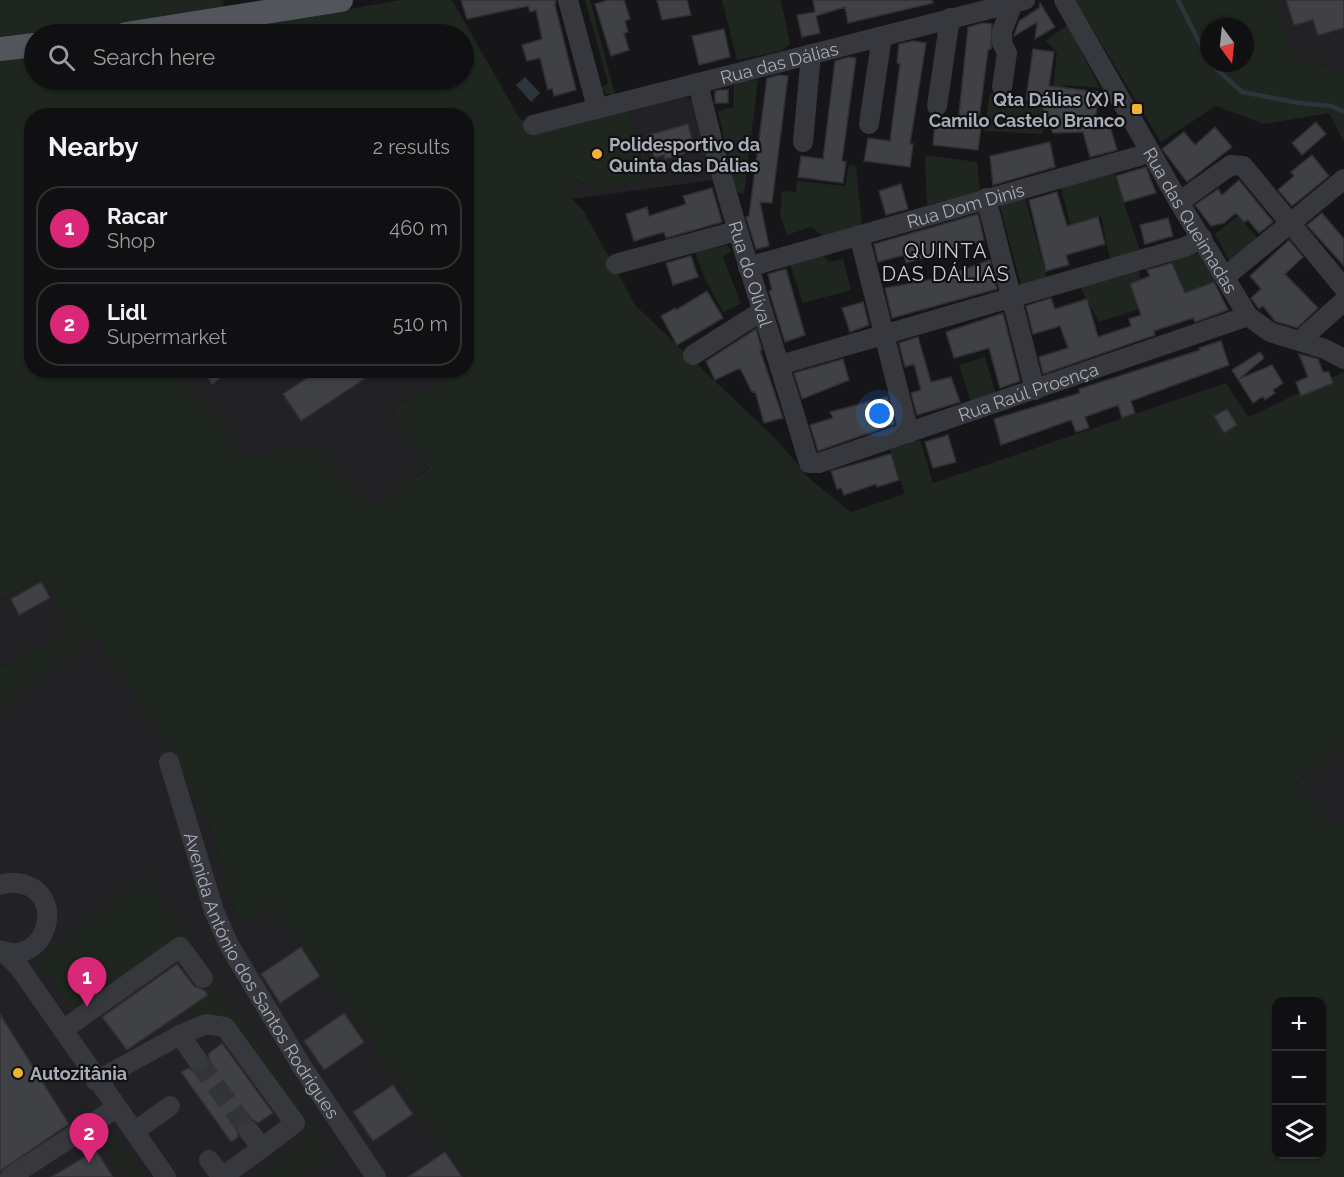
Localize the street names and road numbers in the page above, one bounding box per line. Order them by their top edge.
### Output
street label: Rua das Dálias [718,37,841,88]
street label: Rua das Queimadas [1140,143,1242,297]
street label: Rua Dom Dinis [904,179,1027,232]
street label: Rua do Olival [725,218,777,329]
street label: Rua Raúl Proença [955,358,1101,425]
street label: Avenida António dos Santos Rodrigues [180,829,344,1122]

